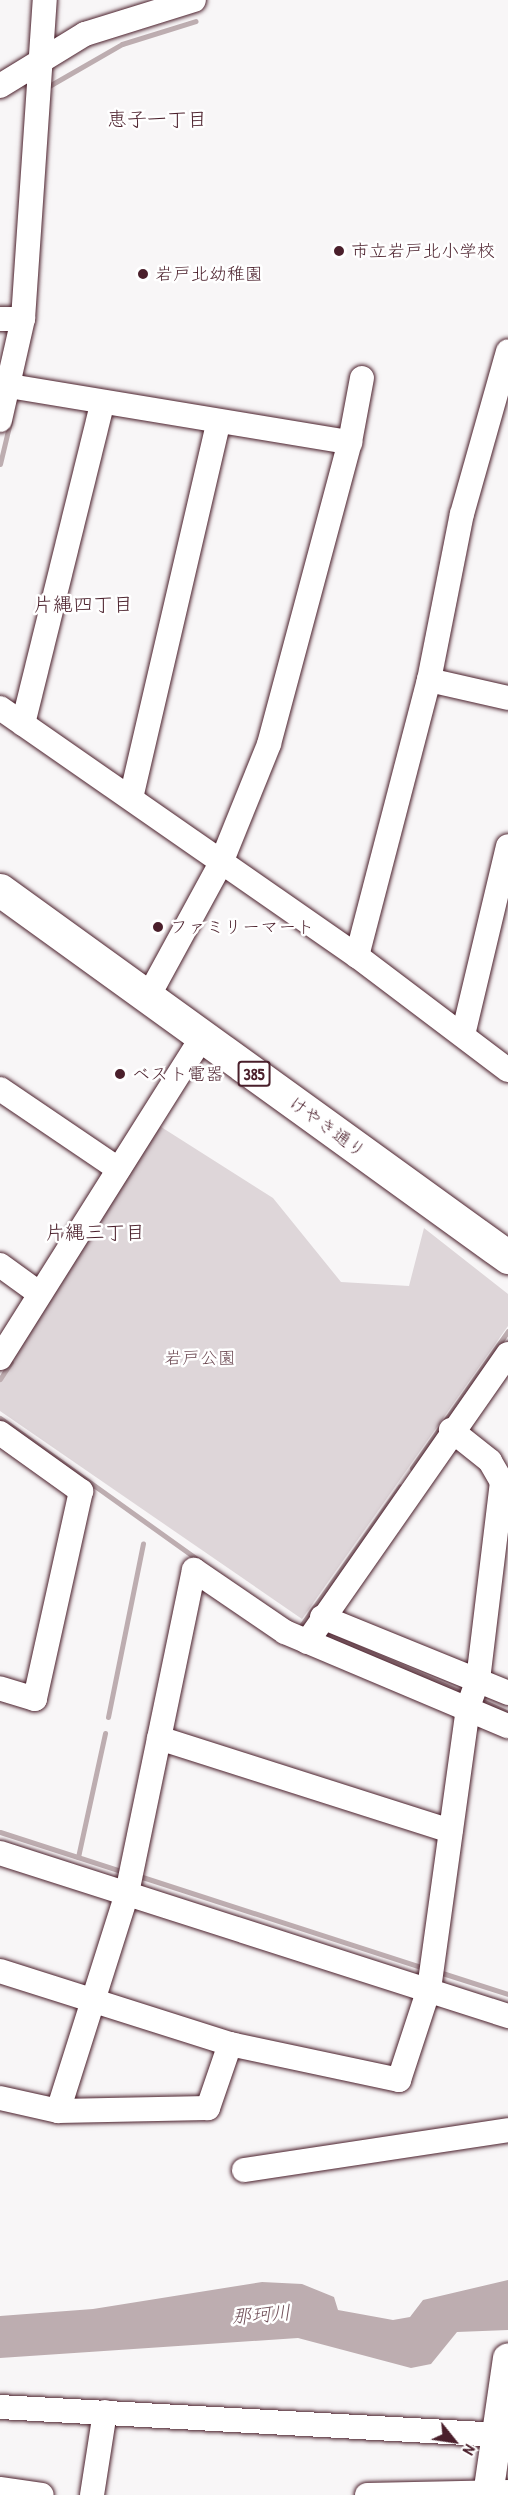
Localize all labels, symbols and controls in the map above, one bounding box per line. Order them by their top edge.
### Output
district label: 恵子一丁目 [107,106,207,130]
place label: 市立岩戸北小学校 [351,240,495,262]
marker: 市立岩戸北小学校 [332,244,346,258]
place label: 岩戸北幼稚園 [155,263,263,285]
marker: 岩戸北幼稚園 [136,267,150,281]
district label: 片縄四丁目 [33,591,133,615]
place label: ファミリーマート [170,916,314,938]
marker: ファミリーマート [151,920,165,934]
road number: 385 [238,1061,270,1087]
place label: ベスト電器 [132,1063,222,1085]
marker: ベスト電器 [113,1067,127,1081]
street label: けやき通り [284,1092,370,1162]
district label: 片縄三丁目 [45,1219,145,1243]
park label: 岩戸公園 [164,1347,236,1369]
water label: 那珂川 [230,2299,292,2329]
north arrow [424,2411,484,2471]
text: N [458,2441,481,2459]

